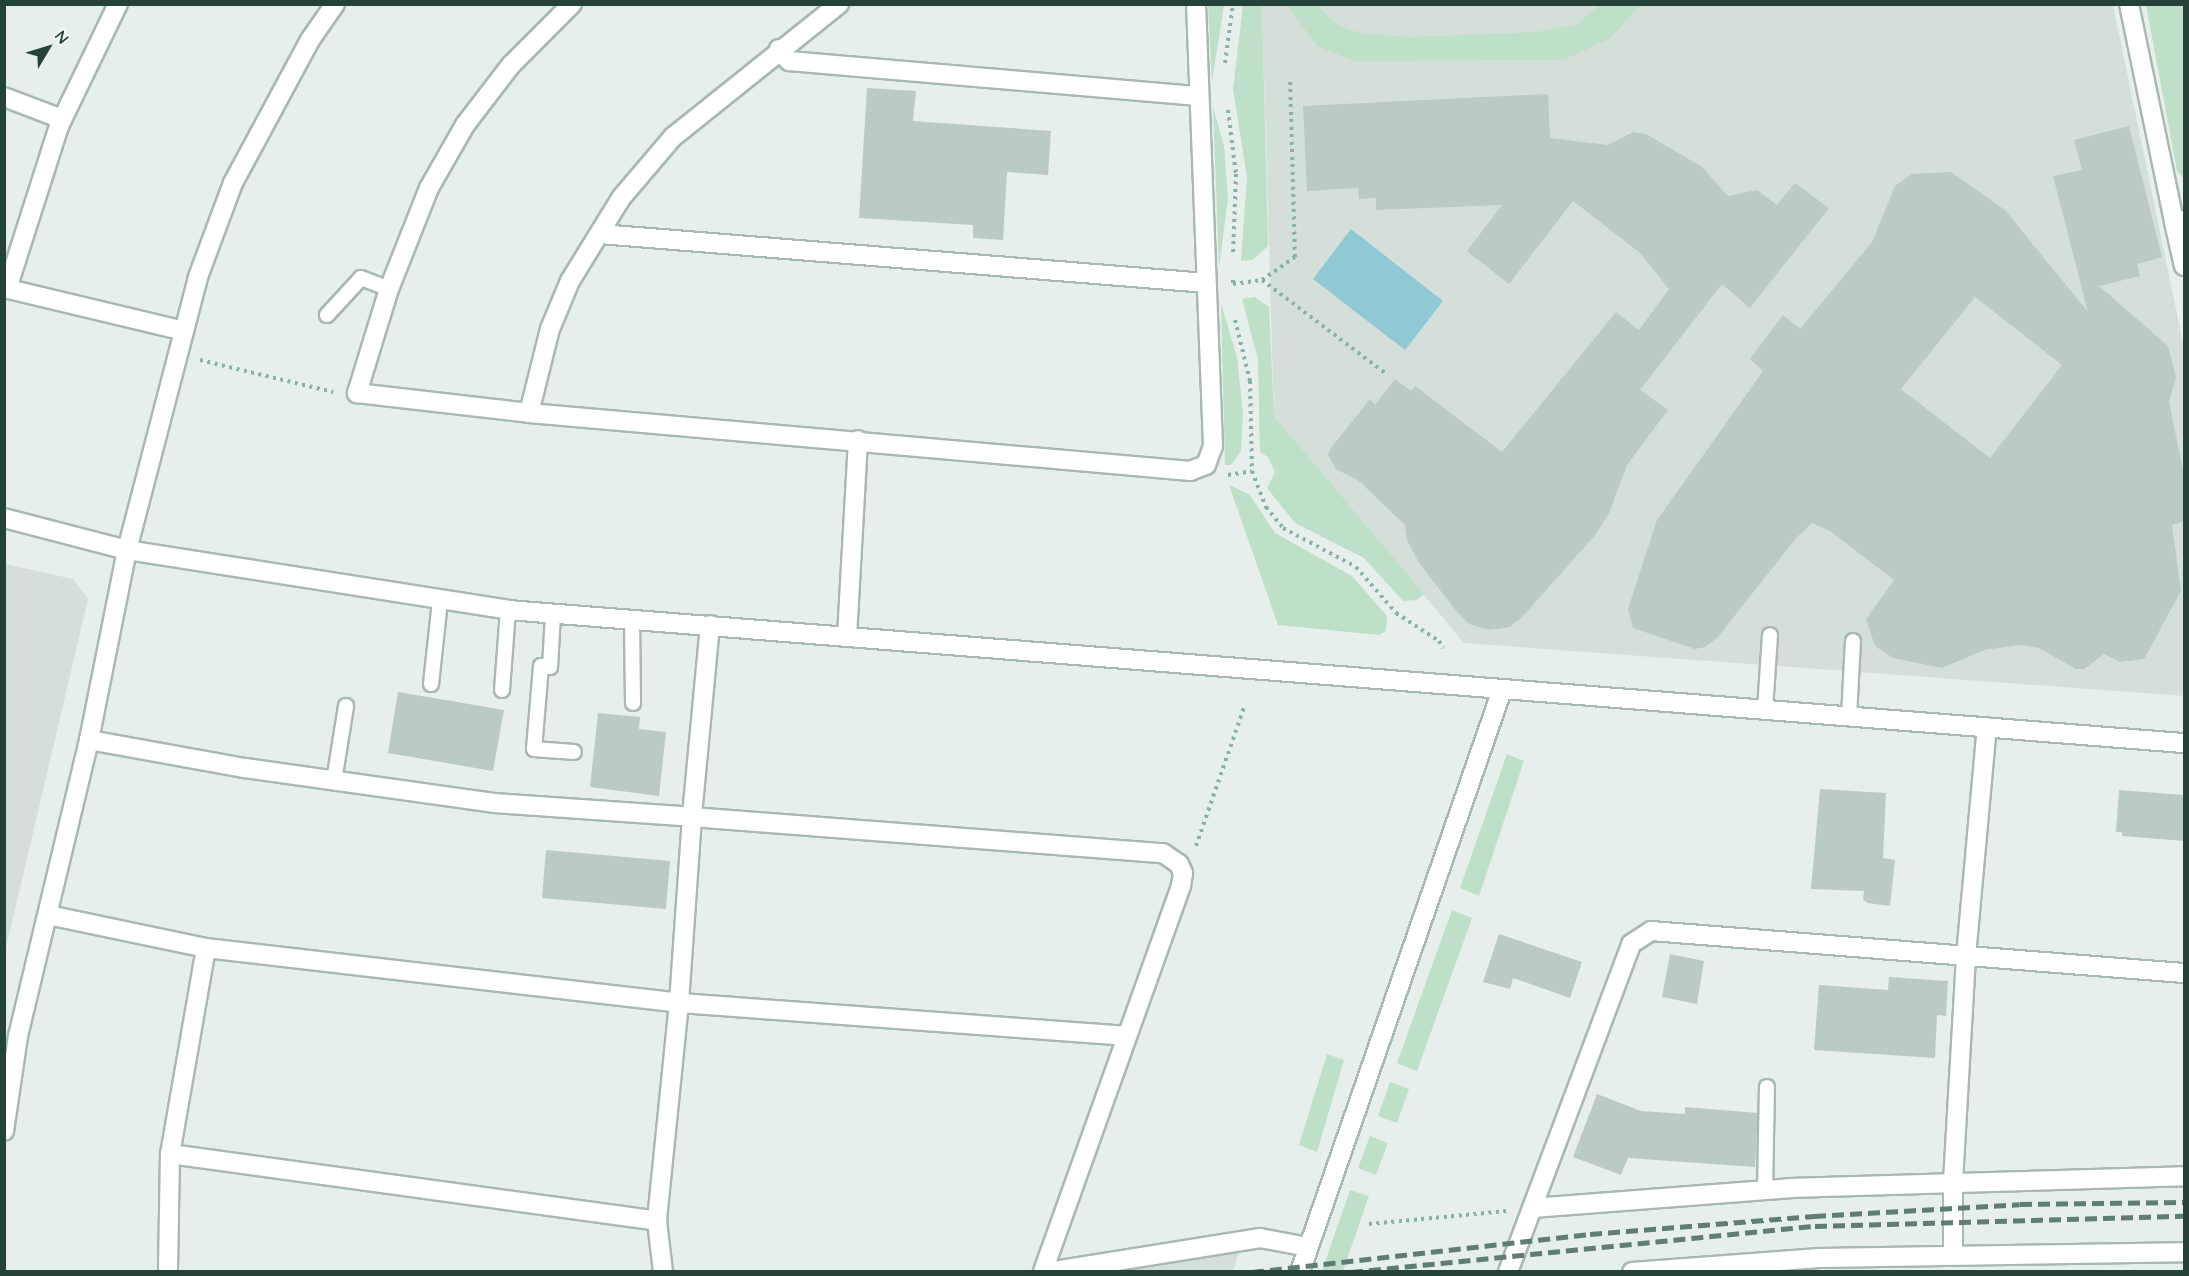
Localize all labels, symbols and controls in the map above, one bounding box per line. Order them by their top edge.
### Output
north arrow [18,18,78,78]
text: N [51,26,74,48]

